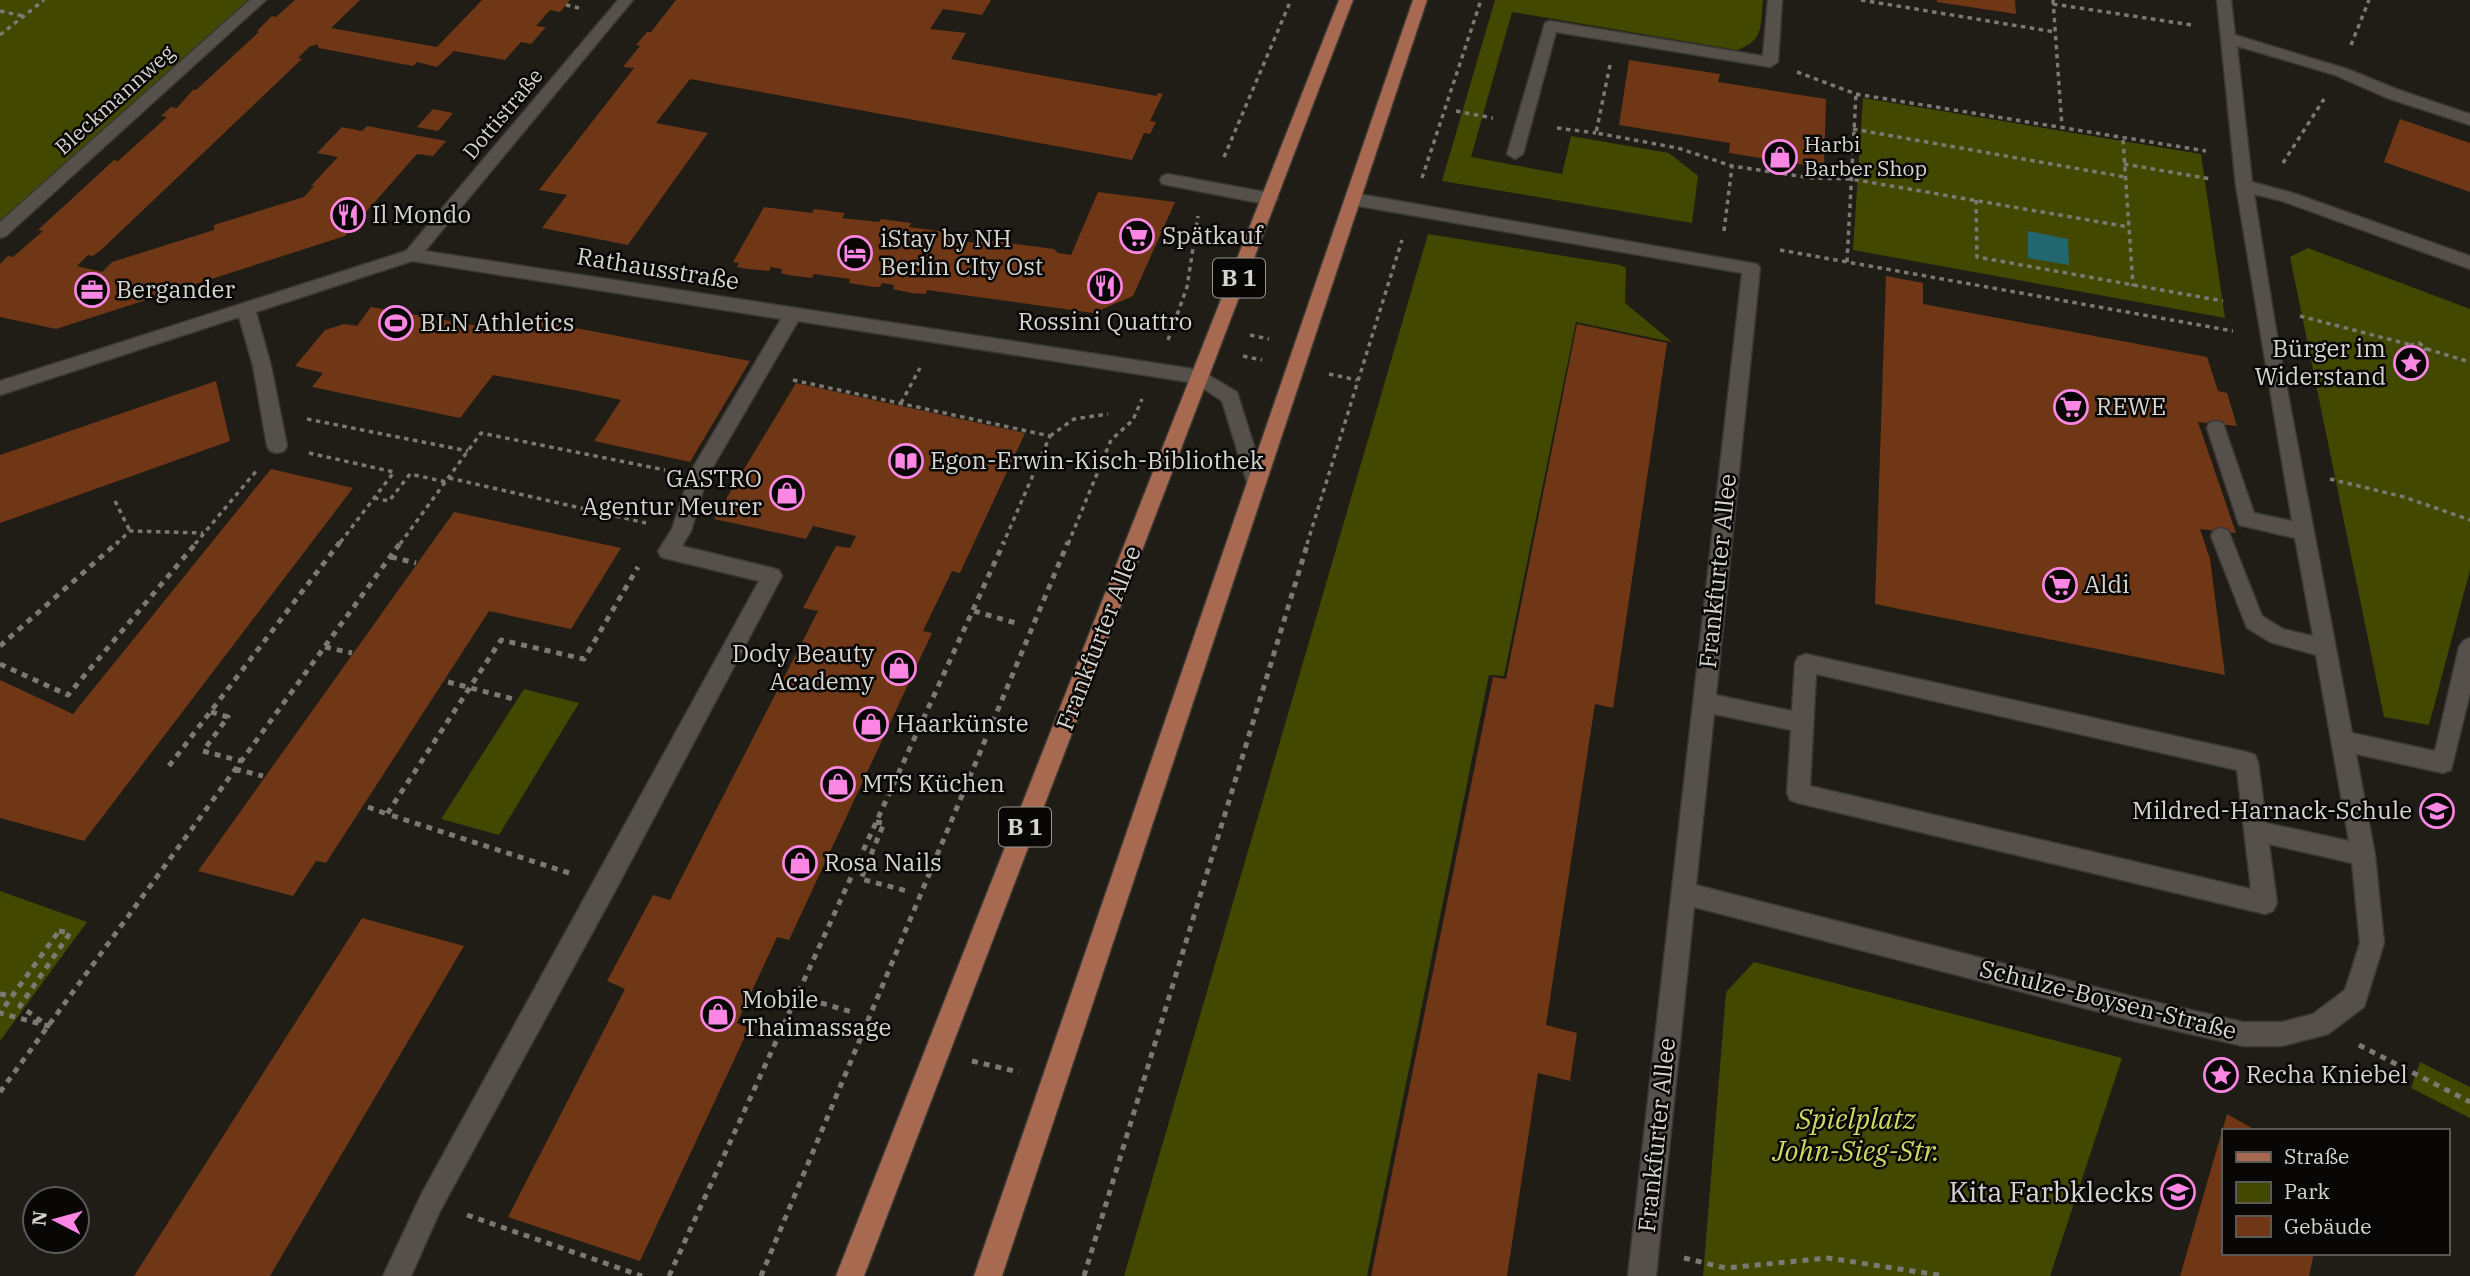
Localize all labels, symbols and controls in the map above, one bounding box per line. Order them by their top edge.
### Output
street label: Bleckmannweg [49,38,180,160]
street label: Dottistraße [456,62,549,165]
place label: Harbi Barber Shop [1804,130,1927,182]
shop icon: Harbi Barber Shop [1761,138,1799,176]
restaurant icon: Il Mondo [329,196,367,234]
place label: Il Mondo [372,198,471,230]
supermarket icon: Spätkauf [1118,217,1156,255]
place label: Spätkauf [1162,219,1264,251]
place label: iStay by NH Berlin CIty Ost [880,222,1043,282]
hotel icon: iStay by NH Berlin CIty Ost [836,234,874,272]
street label: Rathausstraße [575,239,742,297]
road number: B 1 [1213,258,1265,298]
restaurant icon: Rossini Quattro [1086,267,1124,305]
office icon: Bergander [73,271,111,309]
place label: Bergander [116,273,235,305]
sports icon: BLN Athletics [377,304,415,342]
place label: Rossini Quattro [1018,305,1192,337]
place label: BLN Athletics [420,306,574,338]
place label: Bürger im Widerstand [2254,332,2386,392]
place icon: Bürger im Widerstand [2392,344,2430,382]
supermarket icon: REWE [2052,388,2090,426]
place label: REWE [2096,390,2166,422]
library icon: Egon-Erwin-Kisch-Bibliothek [887,442,925,480]
place label: Egon-Erwin-Kisch-Bibliothek [930,444,1264,476]
place label: GASTRO Agentur Meurer [582,462,762,522]
street label: Frankfurter Allee [1691,472,1743,670]
shop icon: GASTRO Agentur Meurer [768,474,806,512]
street label: Frankfurter Allee [1048,541,1148,735]
supermarket icon: Aldi [2041,566,2079,604]
place label: Aldi [2084,568,2130,600]
place label: Dody Beauty Academy [732,637,874,697]
shop icon: Dody Beauty Academy [880,649,918,687]
shop icon: Haarkünste [852,705,890,743]
place label: Haarkünste [896,707,1029,739]
shop icon: MTS Küchen [819,765,857,803]
place label: MTS Küchen [862,767,1005,799]
school or university icon: Mildred-Harnack-Schule [2418,792,2456,830]
place label: Mildred-Harnack-Schule [2132,794,2412,826]
road number: B 1 [999,807,1051,846]
shop icon: Rosa Nails [781,844,819,882]
place label: Rosa Nails [824,846,942,878]
street label: Schulze-Boysen-Straße [1976,952,2240,1046]
place label: Mobile Thaimassage [742,983,891,1043]
shop icon: Mobile Thaimassage [699,995,737,1033]
street label: Frankfurter Allee [1630,1036,1682,1234]
place icon: Recha Kniebel [2202,1056,2240,1094]
place label: Recha Kniebel [2246,1058,2408,1090]
park label: Spielplatz John-Sieg-Str. [1771,1100,1940,1169]
legend [2222,1129,2449,1255]
text: Straße [2284,1142,2349,1170]
place label: Kita Farbklecks [1949,1173,2154,1210]
school or university icon: Kita Farbklecks [2159,1173,2197,1211]
text: Park [2284,1177,2331,1205]
north arrow [21,1185,91,1255]
text: N [26,1209,52,1227]
text: Gebäude [2284,1212,2372,1240]

